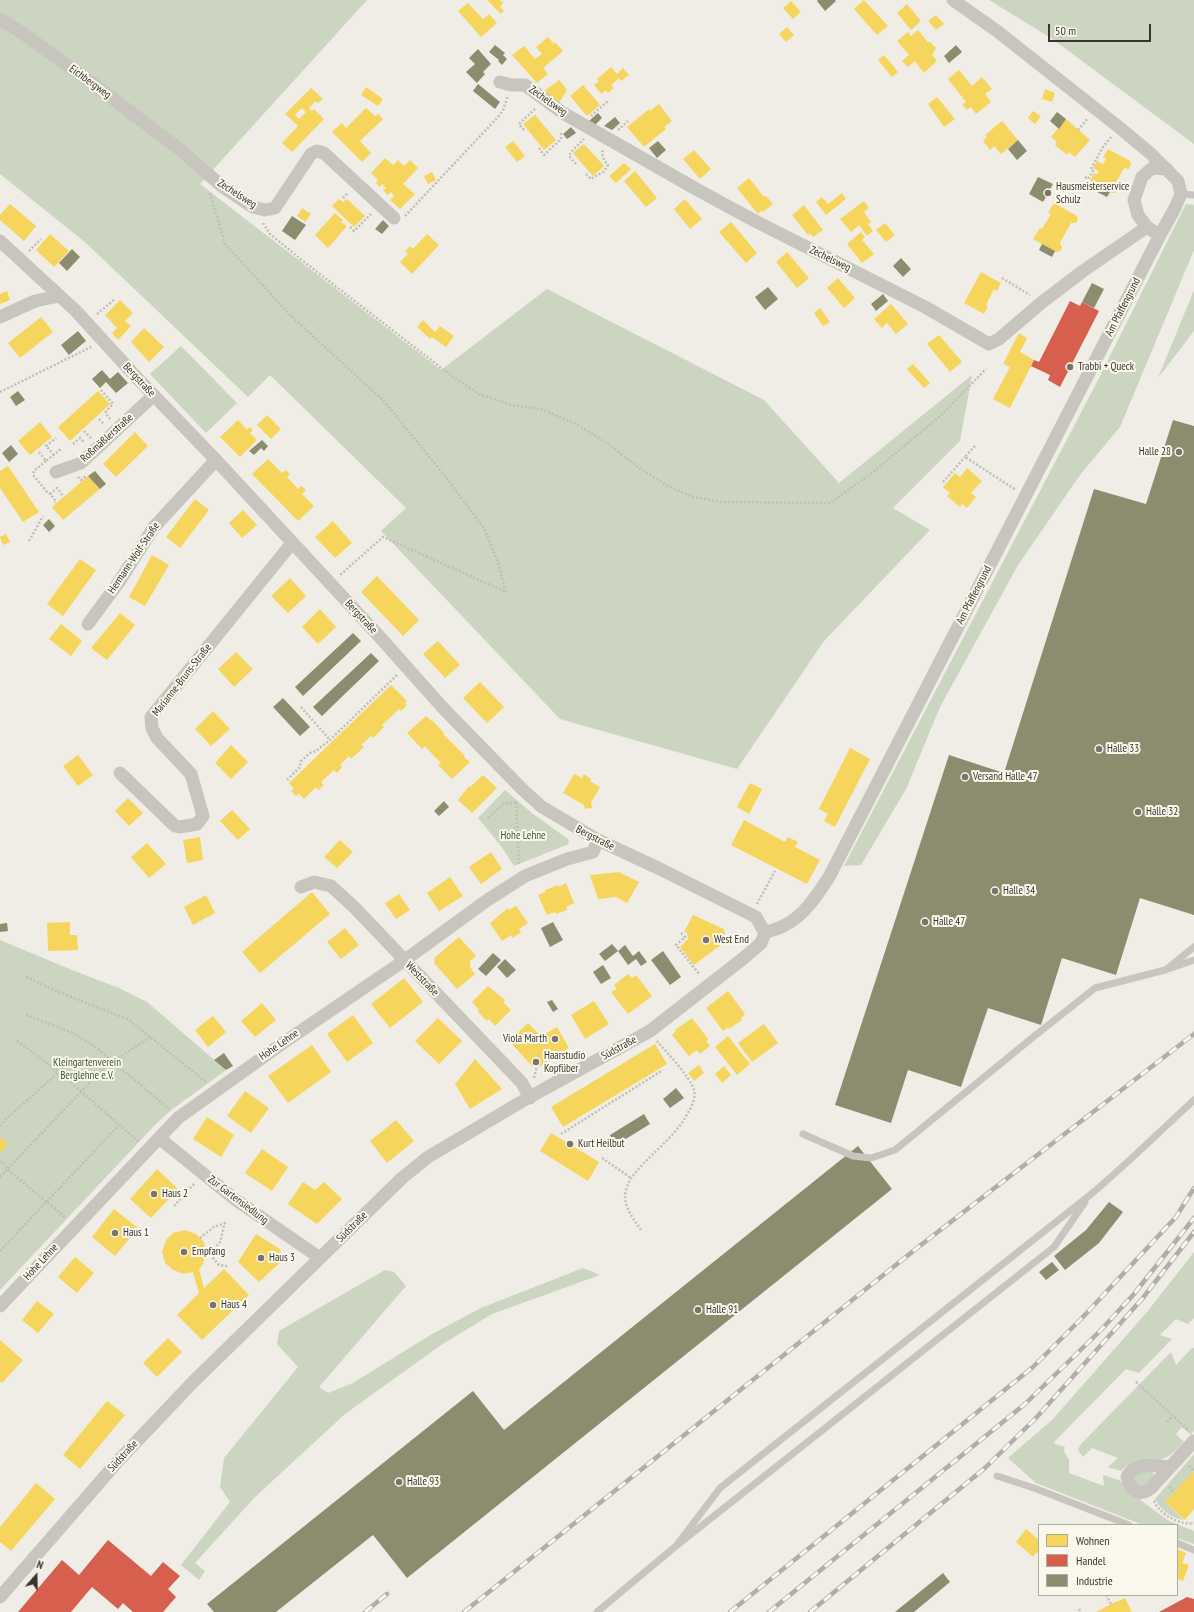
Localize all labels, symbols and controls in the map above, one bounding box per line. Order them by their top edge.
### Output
scale bar [1050,16,1153,42]
text: 50 m [1055,23,1076,38]
street label: Eichbergweg [66,62,114,102]
street label: Zechelsweg [526,83,570,119]
street label: Zechelsweg [215,176,259,212]
place label: Hausmeisterservice Schulz [1056,180,1129,206]
marker: Hausmeisterservice Schulz [1043,188,1053,198]
street label: Zechelsweg [807,243,853,275]
street label: Am Pfaffengrund [1103,276,1143,338]
street label: Bergstraße [120,360,158,400]
place label: Trabbi + Queck [1078,360,1134,374]
marker: Trabbi + Queck [1065,362,1075,372]
street label: Roßmäßlerstraße [78,411,136,465]
place label: Halle 28 [1139,445,1171,459]
marker: Halle 28 [1174,447,1184,457]
street label: Hermann-Wolf-Straße [105,520,163,596]
street label: Am Pfaffengrund [954,564,994,626]
street label: Bergstraße [342,597,380,637]
street label: Marianne-Bruns-Straße [150,641,214,719]
place label: Halle 33 [1107,742,1139,756]
marker: Halle 33 [1094,744,1104,754]
place label: Versand Halle 47 [973,770,1037,784]
marker: Versand Halle 47 [960,772,970,782]
place label: Halle 32 [1146,805,1178,819]
marker: Halle 32 [1133,807,1143,817]
street label: Bergstraße [573,823,617,853]
park label: Hohe Lehne [500,829,546,843]
place label: Halle 34 [1003,884,1035,898]
marker: Halle 34 [990,886,1000,896]
place label: Halle 47 [933,915,965,929]
marker: Halle 47 [920,917,930,927]
place label: West End [714,933,749,947]
marker: West End [701,935,711,945]
street label: Weststraße [403,959,441,999]
street label: Hohe Lehne [257,1027,301,1063]
place label: Viola Marth [503,1032,547,1046]
street label: Südstraße [599,1033,639,1063]
marker: Viola Marth [550,1034,560,1044]
place label: Haarstudio Kopfüber [544,1049,585,1075]
park label: Kleingartenverein Berglehne e.V. [53,1056,121,1082]
marker: Haarstudio Kopfüber [531,1057,541,1067]
place label: Kurt Heilbut [578,1137,625,1151]
marker: Kurt Heilbut [565,1139,575,1149]
street label: Zur Gartensiedlung [205,1173,271,1227]
place label: Haus 2 [162,1187,188,1201]
marker: Haus 2 [149,1189,159,1199]
street label: Südstraße [334,1209,370,1245]
place label: Haus 1 [123,1226,149,1240]
marker: Haus 1 [110,1228,120,1238]
street label: Hohe Lehne [21,1241,61,1283]
place label: Empfang [192,1245,225,1259]
marker: Empfang [179,1247,189,1257]
place label: Haus 3 [269,1251,295,1265]
marker: Haus 3 [256,1253,266,1263]
place label: Haus 4 [221,1298,247,1312]
marker: Haus 4 [208,1300,218,1310]
place label: Halle 91 [706,1303,738,1317]
marker: Halle 91 [693,1305,703,1315]
street label: Südstraße [105,1437,141,1475]
place label: Halle 93 [407,1475,439,1489]
marker: Halle 93 [394,1477,404,1487]
legend [1038,1524,1178,1596]
text: Wohnen [1076,1533,1110,1548]
text: Handel [1076,1553,1105,1568]
north arrow [16,1556,56,1596]
text: N [35,1557,45,1572]
text: Industrie [1076,1573,1113,1588]

